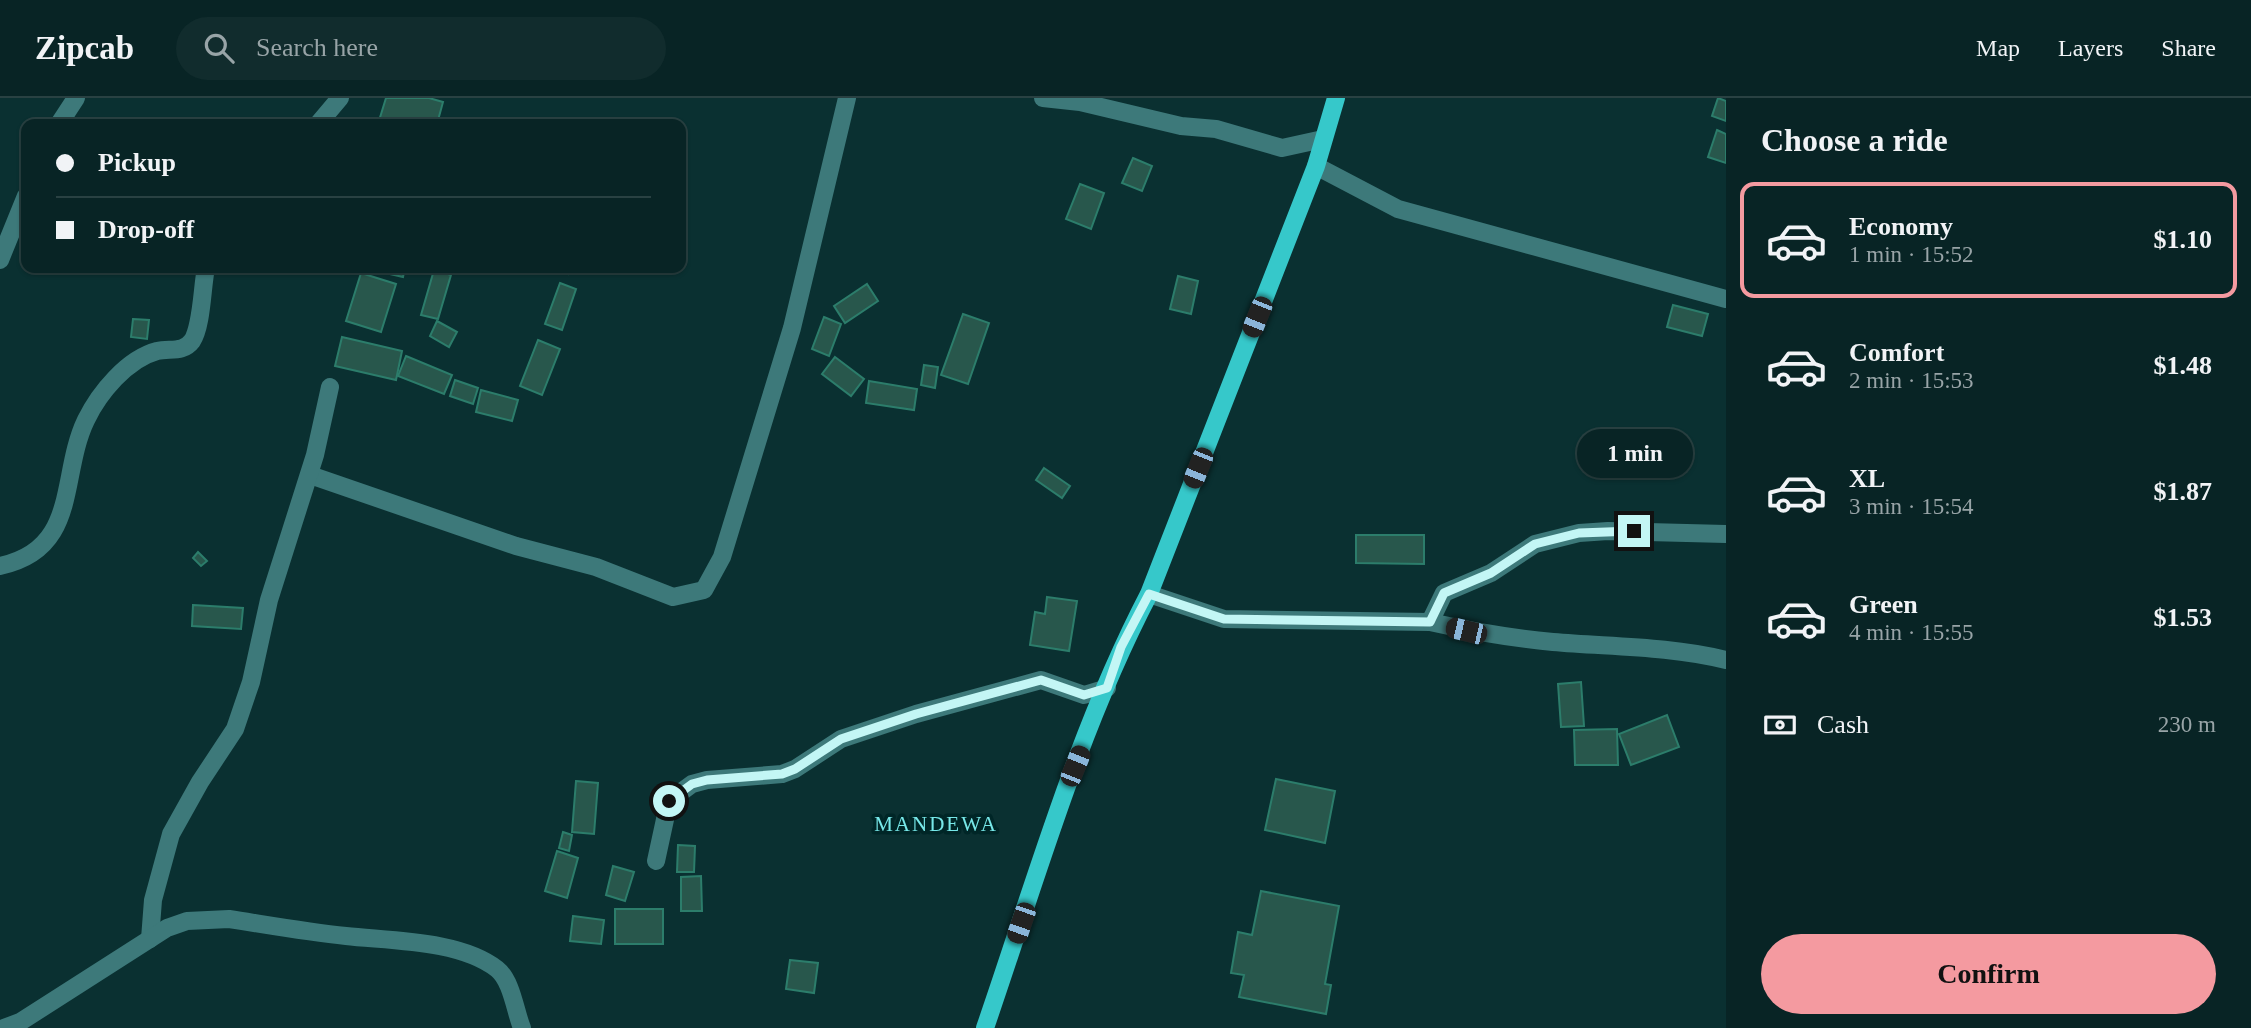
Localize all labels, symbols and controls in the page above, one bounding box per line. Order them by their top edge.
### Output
search box [176,17,666,80]
icon: search [200,29,238,67]
text: Zipcab [35,30,134,66]
text: Search here [256,33,378,62]
text: Map [1976,35,2020,61]
text: Layers [2058,35,2123,61]
text: Share [2161,35,2216,61]
text: Choose a ride [1761,122,1948,158]
text: Pickup [98,148,176,177]
icon: car [1765,209,1828,272]
text: Economy [1849,212,1953,241]
text: Drop-off [98,215,194,244]
text: $1.10 [2154,225,2212,254]
text: 1 min · 15:52 [1849,242,1974,267]
car [1240,294,1275,340]
icon: car [1765,335,1828,398]
text: Comfort [1849,338,1944,367]
text: $1.48 [2154,351,2212,380]
text: 2 min · 15:53 [1849,368,1974,393]
callout: 1 min [1576,430,1692,478]
text: 1 min [1607,441,1663,466]
car [1181,445,1216,491]
icon: car [1765,461,1828,524]
text: XL [1849,464,1885,493]
text: $1.87 [2154,477,2212,506]
text: 3 min · 15:54 [1849,494,1974,519]
route end [1618,515,1650,547]
icon: car [1765,587,1828,650]
text: Green [1849,590,1918,619]
text: $1.53 [2154,603,2212,632]
car [1444,616,1489,646]
text: 4 min · 15:55 [1849,620,1974,645]
icon: cash [1761,706,1799,744]
text: Cash [1817,710,1869,739]
text: 230 m [2158,712,2216,737]
car [1058,743,1093,789]
route start [653,785,685,817]
district label: MANDEWA [874,812,998,836]
car [1005,900,1038,946]
button: Confirm [1761,934,2216,1014]

